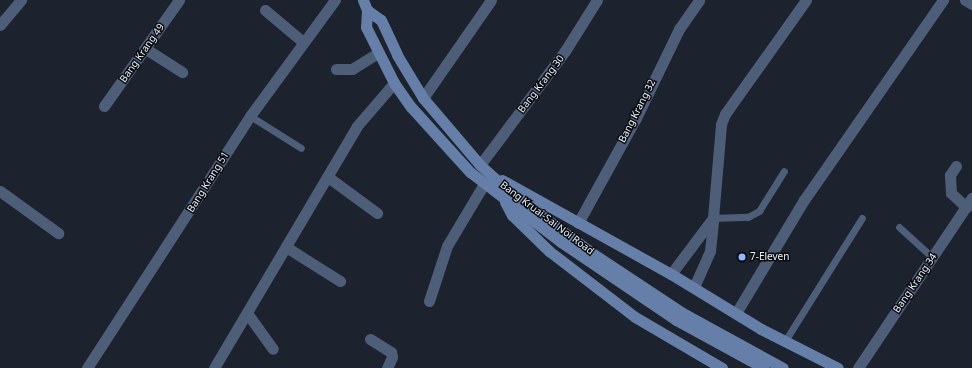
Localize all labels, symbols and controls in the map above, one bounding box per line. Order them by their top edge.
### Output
street label: Bang Krang 49 [117,21,167,85]
street label: Bang Krang 30 [515,53,567,115]
street label: Bang Krang 32 [616,77,658,145]
street label: Bang Krang 51 [185,150,231,214]
street label: Bang Kruai-Sai Noi Road [498,179,596,257]
place label: 7-Eleven [750,251,789,263]
street label: Bang Krang 34 [891,251,939,315]
marker: 7-Eleven [737,252,747,262]

